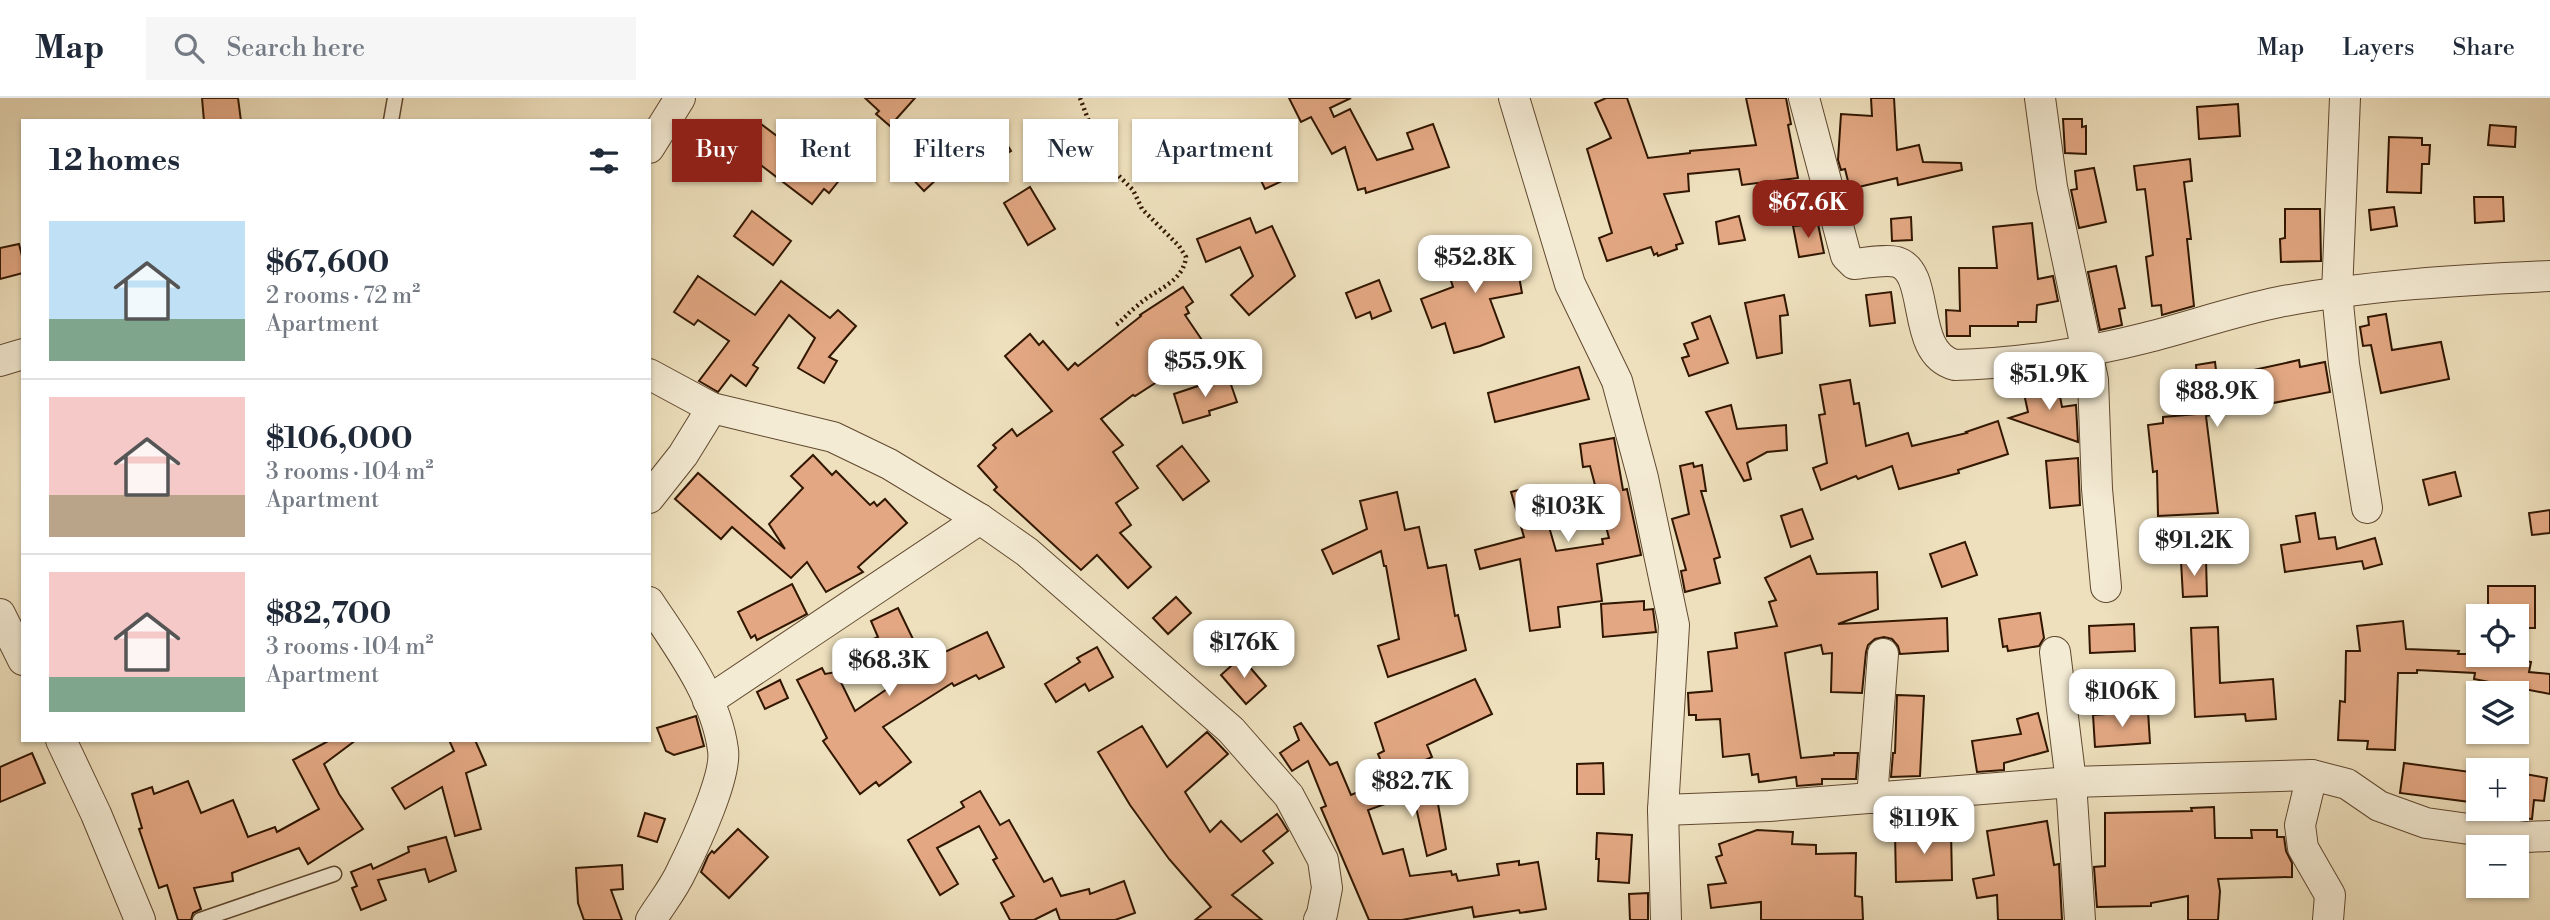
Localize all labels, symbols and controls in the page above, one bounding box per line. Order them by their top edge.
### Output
search box [146,17,636,80]
text: Map [35,28,104,69]
icon: search [170,29,208,67]
text: Search here [226,32,365,64]
text: Map [2257,33,2304,63]
text: Layers [2342,33,2414,63]
text: Share [2452,33,2515,63]
chip: Buy [672,119,762,182]
chip: Rent [776,119,876,182]
chip: Filters [890,119,1009,182]
chip: New [1023,119,1118,182]
chip: Apartment [1132,119,1298,182]
text: 12 homes [49,142,180,180]
icon: filters [585,142,623,180]
pin: $67.6K [1751,180,1865,240]
text: $67.6K [1769,189,1847,217]
pin: $52.8K [1418,236,1532,295]
text: $67,600 [266,244,389,282]
text: $52.8K [1434,244,1516,272]
icon: home [105,249,189,333]
text: 2 rooms · 72 m² [266,282,420,310]
text: Apartment [266,310,379,338]
pin: $55.9K [1148,340,1262,399]
text: $55.9K [1164,348,1246,376]
pin: $51.9K [1992,352,2106,412]
text: $51.9K [2010,361,2088,389]
pin: $88.9K [2160,370,2274,429]
text: $88.9K [2176,378,2258,406]
text: $106,000 [266,420,413,458]
icon: home [105,425,189,509]
text: 3 rooms · 104 m² [266,458,434,486]
pin: $103K [1519,484,1617,544]
text: Apartment [266,486,379,514]
text: $103K [1531,493,1605,521]
pin: $91.2K [2137,518,2251,578]
text: $91.2K [2155,527,2233,555]
text: $82,700 [266,595,391,633]
icon: home [105,600,189,684]
map controls [2466,604,2529,898]
button: locate [2466,604,2529,667]
pin: $176K [1195,620,1293,680]
text: $176K [1209,629,1279,657]
text: 3 rooms · 104 m² [266,633,434,661]
pin: $68.3K [832,638,946,698]
text: $68.3K [848,647,930,675]
text: Apartment [266,661,379,689]
pin: $106K [2073,670,2171,729]
text: $106K [2085,678,2159,706]
button: layers [2466,681,2529,744]
button: + [2466,758,2529,821]
pin: $82.7K [1355,760,1469,819]
text: $82.7K [1371,768,1453,796]
pin: $119K [1875,796,1973,856]
text: $119K [1889,805,1959,833]
button: − [2466,835,2529,898]

